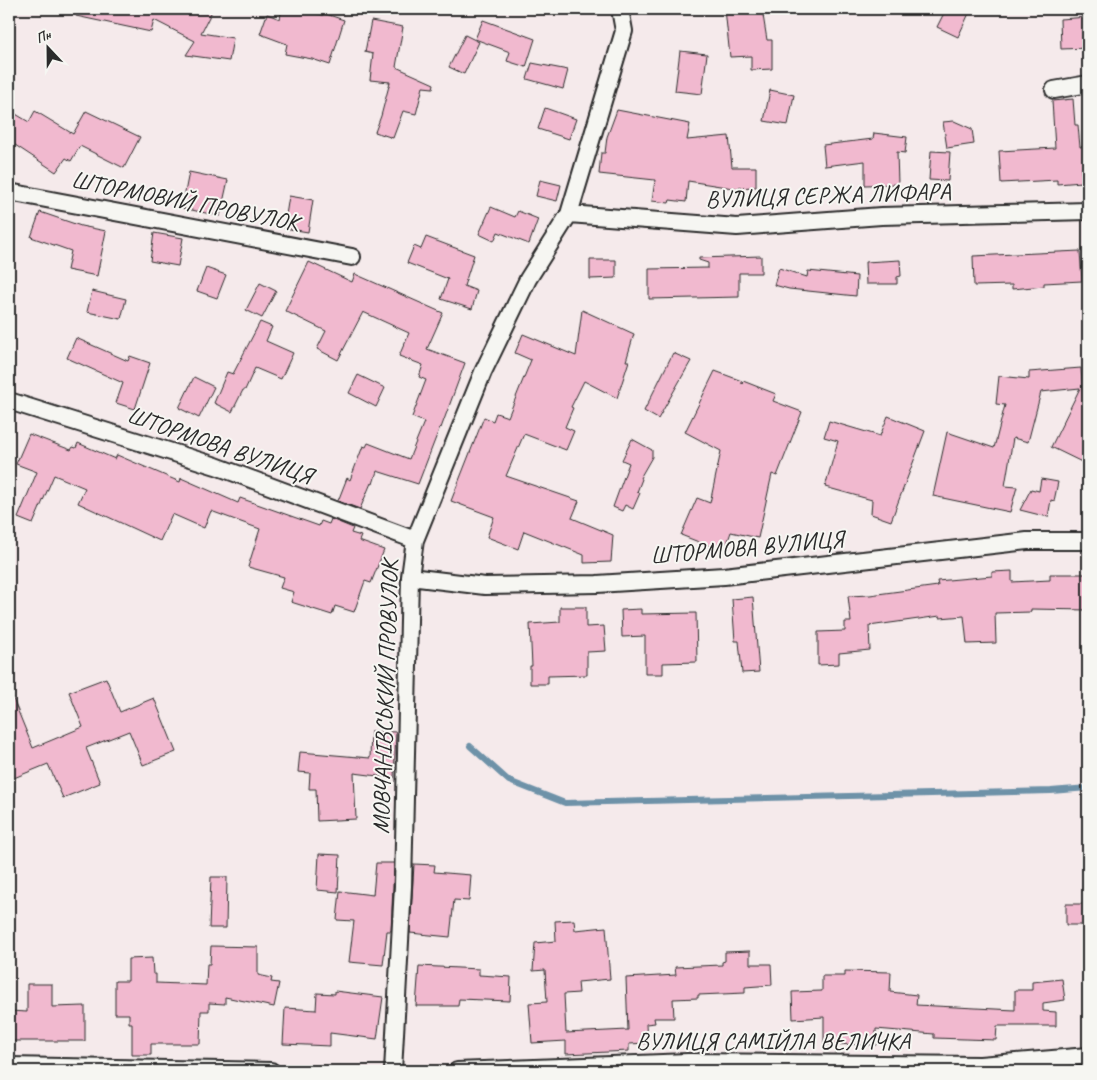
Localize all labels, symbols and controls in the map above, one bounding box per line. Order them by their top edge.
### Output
north arrow [22,22,72,72]
text: Пн [33,25,54,47]
street label: ШТОРМОВИЙ ПРОВУЛОК [69,164,305,239]
street label: ВУЛИЦЯ СЕРЖА ЛИФАРА [705,176,952,214]
street label: ШТОРМОВА ВУЛИЦЯ [123,399,320,492]
street label: ШТОРМОВА ВУЛИЦЯ [649,523,848,570]
street label: МОВЧАНІВСЬКИЙ ПРОВУЛОК [365,556,405,834]
street label: ВУЛИЦЯ САМІЙЛА ВЕЛИЧКА [636,1026,911,1056]

